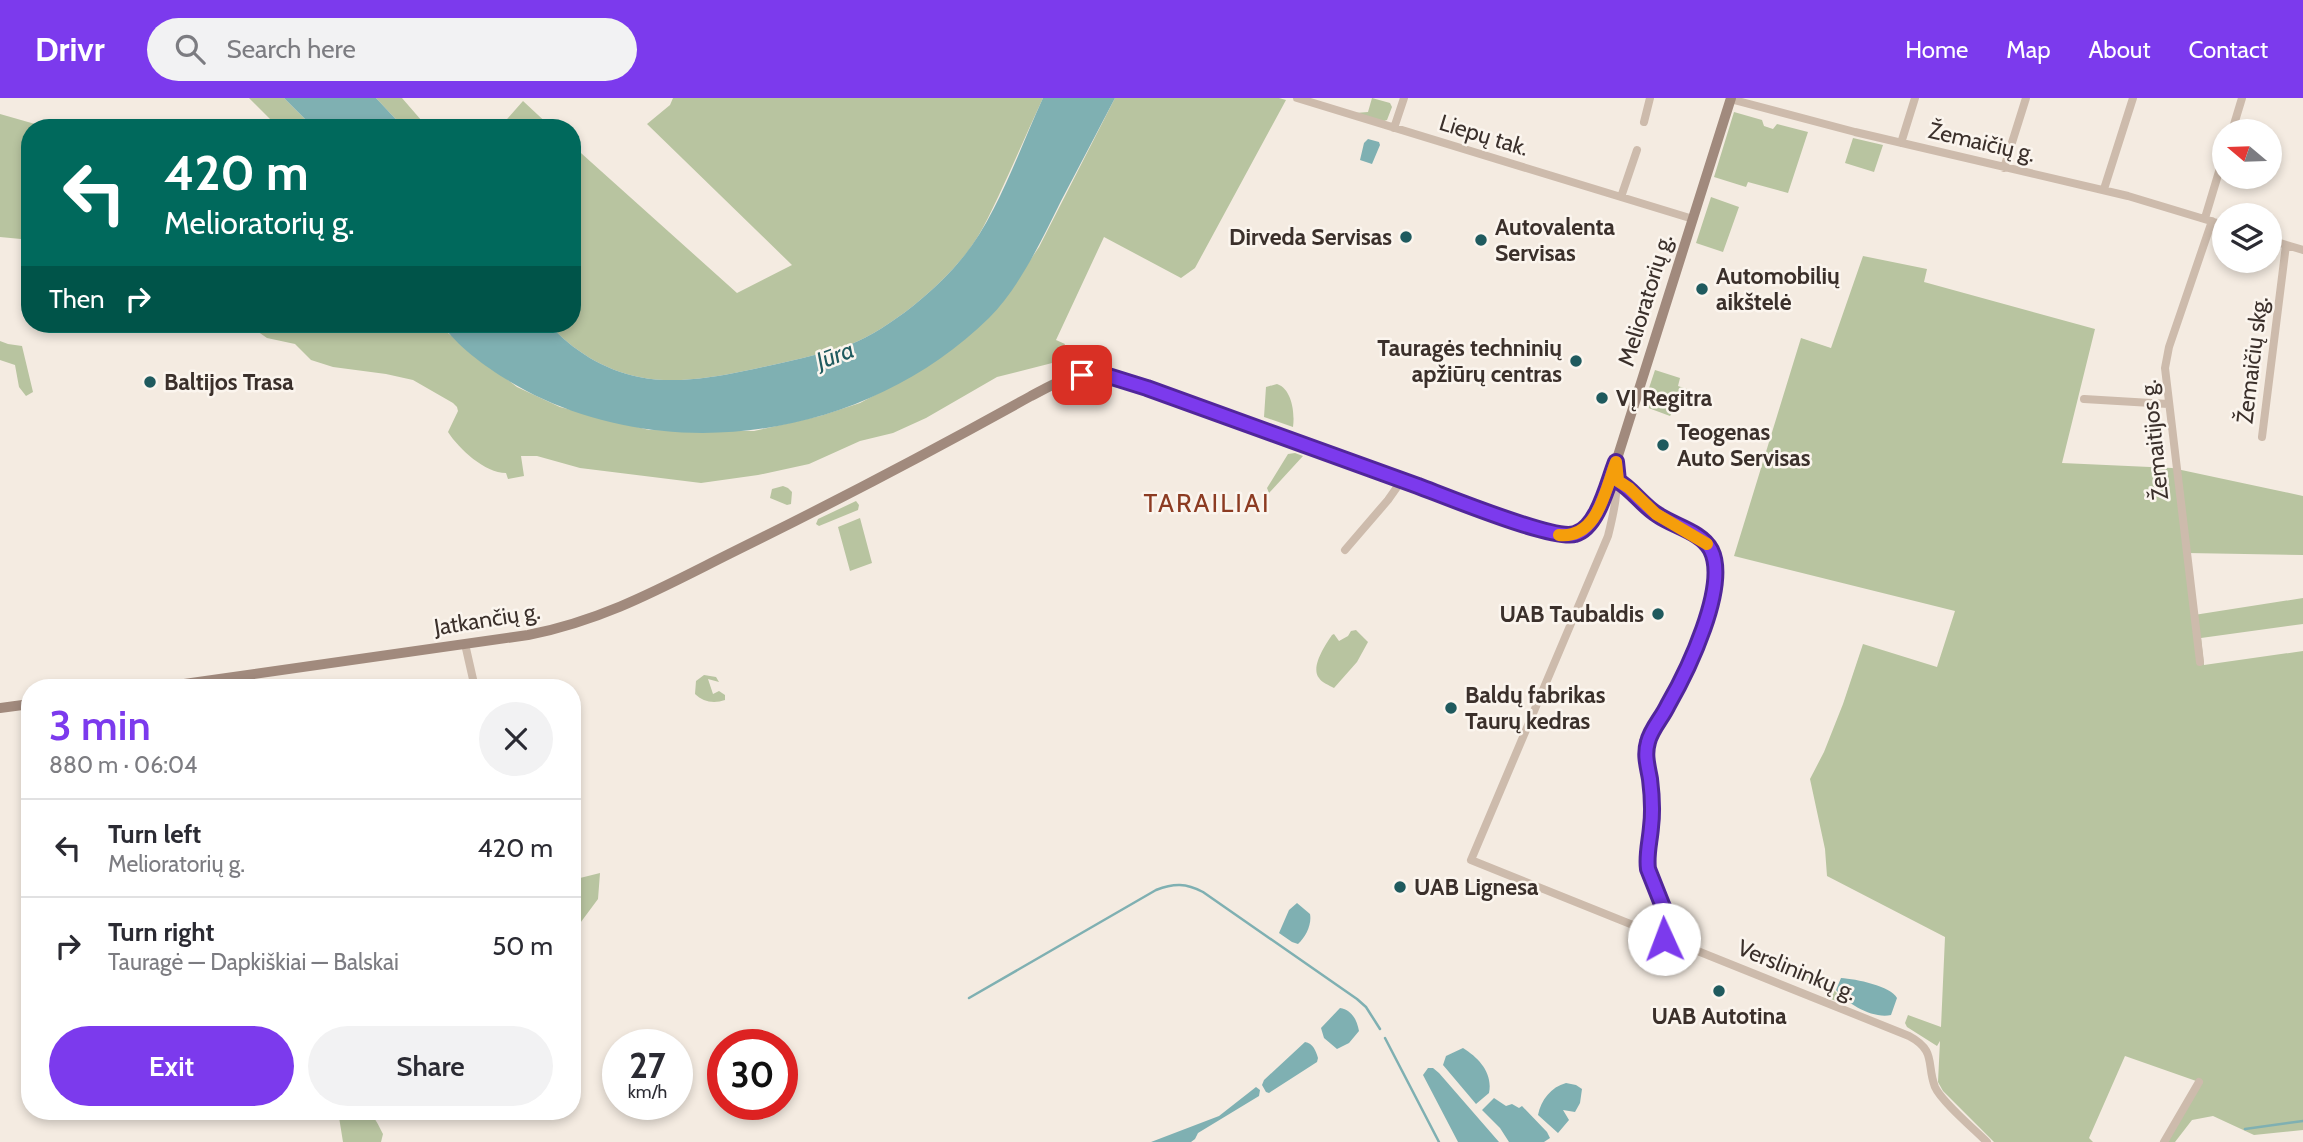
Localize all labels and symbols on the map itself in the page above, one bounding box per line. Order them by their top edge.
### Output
street label: Liepų tak. [1436,108,1532,162]
street label: Žemaičių g. [1926,115,2038,168]
north arrow [2212,119,2282,189]
place label: Autovalenta Servisas [1495,213,1616,267]
place label: Dirveda Servisas [1229,223,1392,251]
marker: Dirveda Servisas [1398,229,1414,245]
street label: Melioratorių g. [1612,230,1678,370]
marker: Autovalenta Servisas [1473,232,1489,248]
place label: Automobilių aikštelė [1716,262,1840,316]
marker: Automobilių aikštelė [1694,281,1710,297]
street label: Žemaičių skg. [2229,295,2274,425]
place label: Tauragės techninių apžiūrų centras [1377,334,1562,388]
water label: Jūra [810,335,858,376]
pin [1052,345,1112,405]
marker: Tauragės techninių apžiūrų centras [1568,353,1584,369]
place label: Baltijos Trasa [164,368,294,396]
marker: Baltijos Trasa [142,374,158,390]
street label: Žemaitijos g. [2133,378,2174,502]
place label: VĮ Regitra [1616,384,1713,412]
marker: VĮ Regitra [1594,390,1610,406]
place label: Teogenas Auto Servisas [1677,418,1811,472]
marker: Teogenas Auto Servisas [1655,437,1671,453]
district label: TARAILIAI [1143,487,1271,519]
street label: Jatkančių g. [431,597,542,641]
place label: UAB Taubaldis [1499,600,1644,628]
marker: UAB Taubaldis [1650,606,1666,622]
place label: Baldų fabrikas Taurų kedras [1465,681,1606,735]
marker: Baldų fabrikas Taurų kedras [1443,700,1459,716]
place label: UAB Lignesa [1414,873,1539,901]
marker: UAB Lignesa [1392,879,1408,895]
position arrow [1627,902,1701,976]
street label: Verslininkų g. [1733,933,1861,1007]
marker: UAB Autotina [1711,983,1727,999]
place label: UAB Autotina [1651,1002,1787,1030]
speed limit sign: 30 [707,1029,798,1120]

